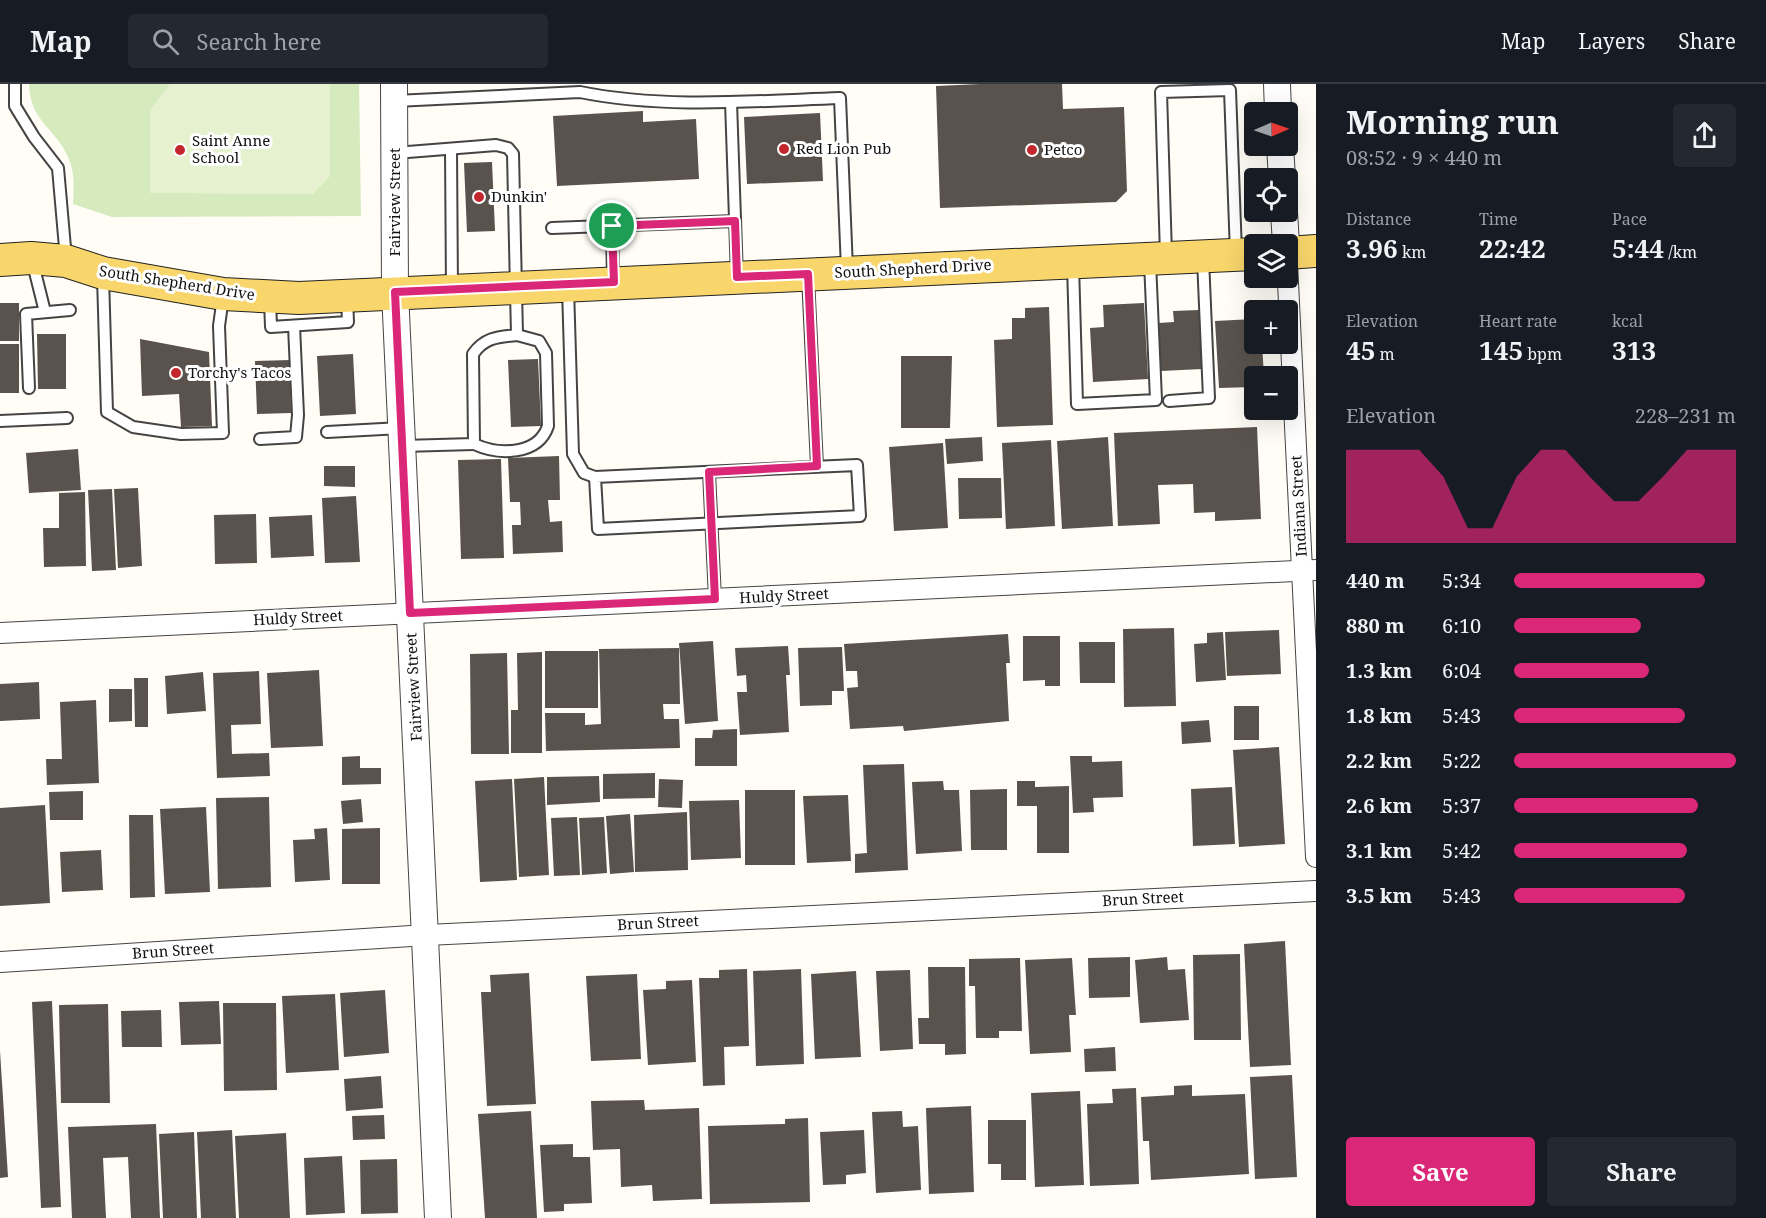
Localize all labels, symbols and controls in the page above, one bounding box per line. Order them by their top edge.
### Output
search box [128,14,548,68]
text: Map [30,22,92,60]
icon: search [149,25,182,58]
text: Search here [197,26,321,56]
text: Map [1501,27,1545,55]
text: Layers [1578,27,1645,55]
text: Share [1678,27,1736,55]
text: Morning run [1346,99,1559,144]
north arrow [1244,102,1298,156]
map controls [1244,102,1298,420]
button: share [1673,104,1736,167]
place label: Saint Anne School [192,130,270,167]
place label: Red Lion Pub [796,138,891,158]
place label: Petco [1044,139,1082,159]
marker: Red Lion Pub [777,142,791,156]
marker: Saint Anne School [173,143,187,157]
marker: Petco [1025,143,1039,157]
text: 08:52 · 9 × 440 m [1346,144,1502,171]
street label: Fairview Street [384,148,404,256]
button: locate [1244,168,1298,222]
place label: Dunkin' [491,186,547,206]
marker: Dunkin' [472,190,486,204]
pin [586,200,637,251]
text: Distance [1346,208,1411,230]
text: Time [1479,208,1518,230]
text: Pace [1612,208,1647,230]
icon: arrive [595,209,628,242]
text: 3.96 [1346,230,1398,266]
text: 22:42 [1479,230,1546,266]
text: 5:44 [1612,230,1664,266]
button: layers [1244,234,1298,288]
text: km [1398,241,1426,263]
text: /km [1664,241,1697,263]
street label: South Shepherd Drive [834,254,992,282]
street label: South Shepherd Drive [98,260,256,304]
button: + [1244,300,1298,354]
text: Elevation [1346,310,1418,332]
text: Heart rate [1479,310,1557,332]
text: kcal [1612,310,1643,332]
text: 45 [1346,332,1375,368]
text: 145 [1479,332,1523,368]
text: 313 [1612,332,1656,368]
text: m [1375,343,1395,365]
text: bpm [1523,343,1562,365]
place label: Torchy's Tacos [188,362,291,382]
marker: Torchy's Tacos [169,366,183,380]
button: − [1244,366,1298,420]
text: Elevation [1346,402,1436,429]
text: 228–231 m [1635,402,1736,429]
street label: Indiana Street [1285,455,1311,557]
text: 440 m [1346,567,1405,594]
text: 5:34 [1442,567,1481,594]
street label: Huldy Street [739,583,829,607]
street label: Huldy Street [253,605,343,629]
text: 880 m [1346,612,1405,639]
text: 6:10 [1442,612,1481,639]
street label: Fairview Street [400,632,426,742]
text: 1.3 km [1346,657,1412,684]
text: 6:04 [1442,657,1481,684]
text: 1.8 km [1346,702,1412,729]
text: 5:43 [1442,702,1481,729]
text: 2.2 km [1346,747,1412,774]
text: 5:22 [1442,747,1481,774]
text: 2.6 km [1346,792,1412,819]
text: 5:37 [1442,792,1481,819]
text: 3.1 km [1346,837,1412,864]
text: 5:42 [1442,837,1481,864]
text: 3.5 km [1346,882,1412,909]
text: 5:43 [1442,882,1481,909]
street label: Brun Street [1102,886,1184,910]
street label: Brun Street [617,910,699,934]
street label: Brun Street [131,937,214,963]
button: Save [1346,1137,1535,1206]
button: Share [1547,1137,1736,1206]

